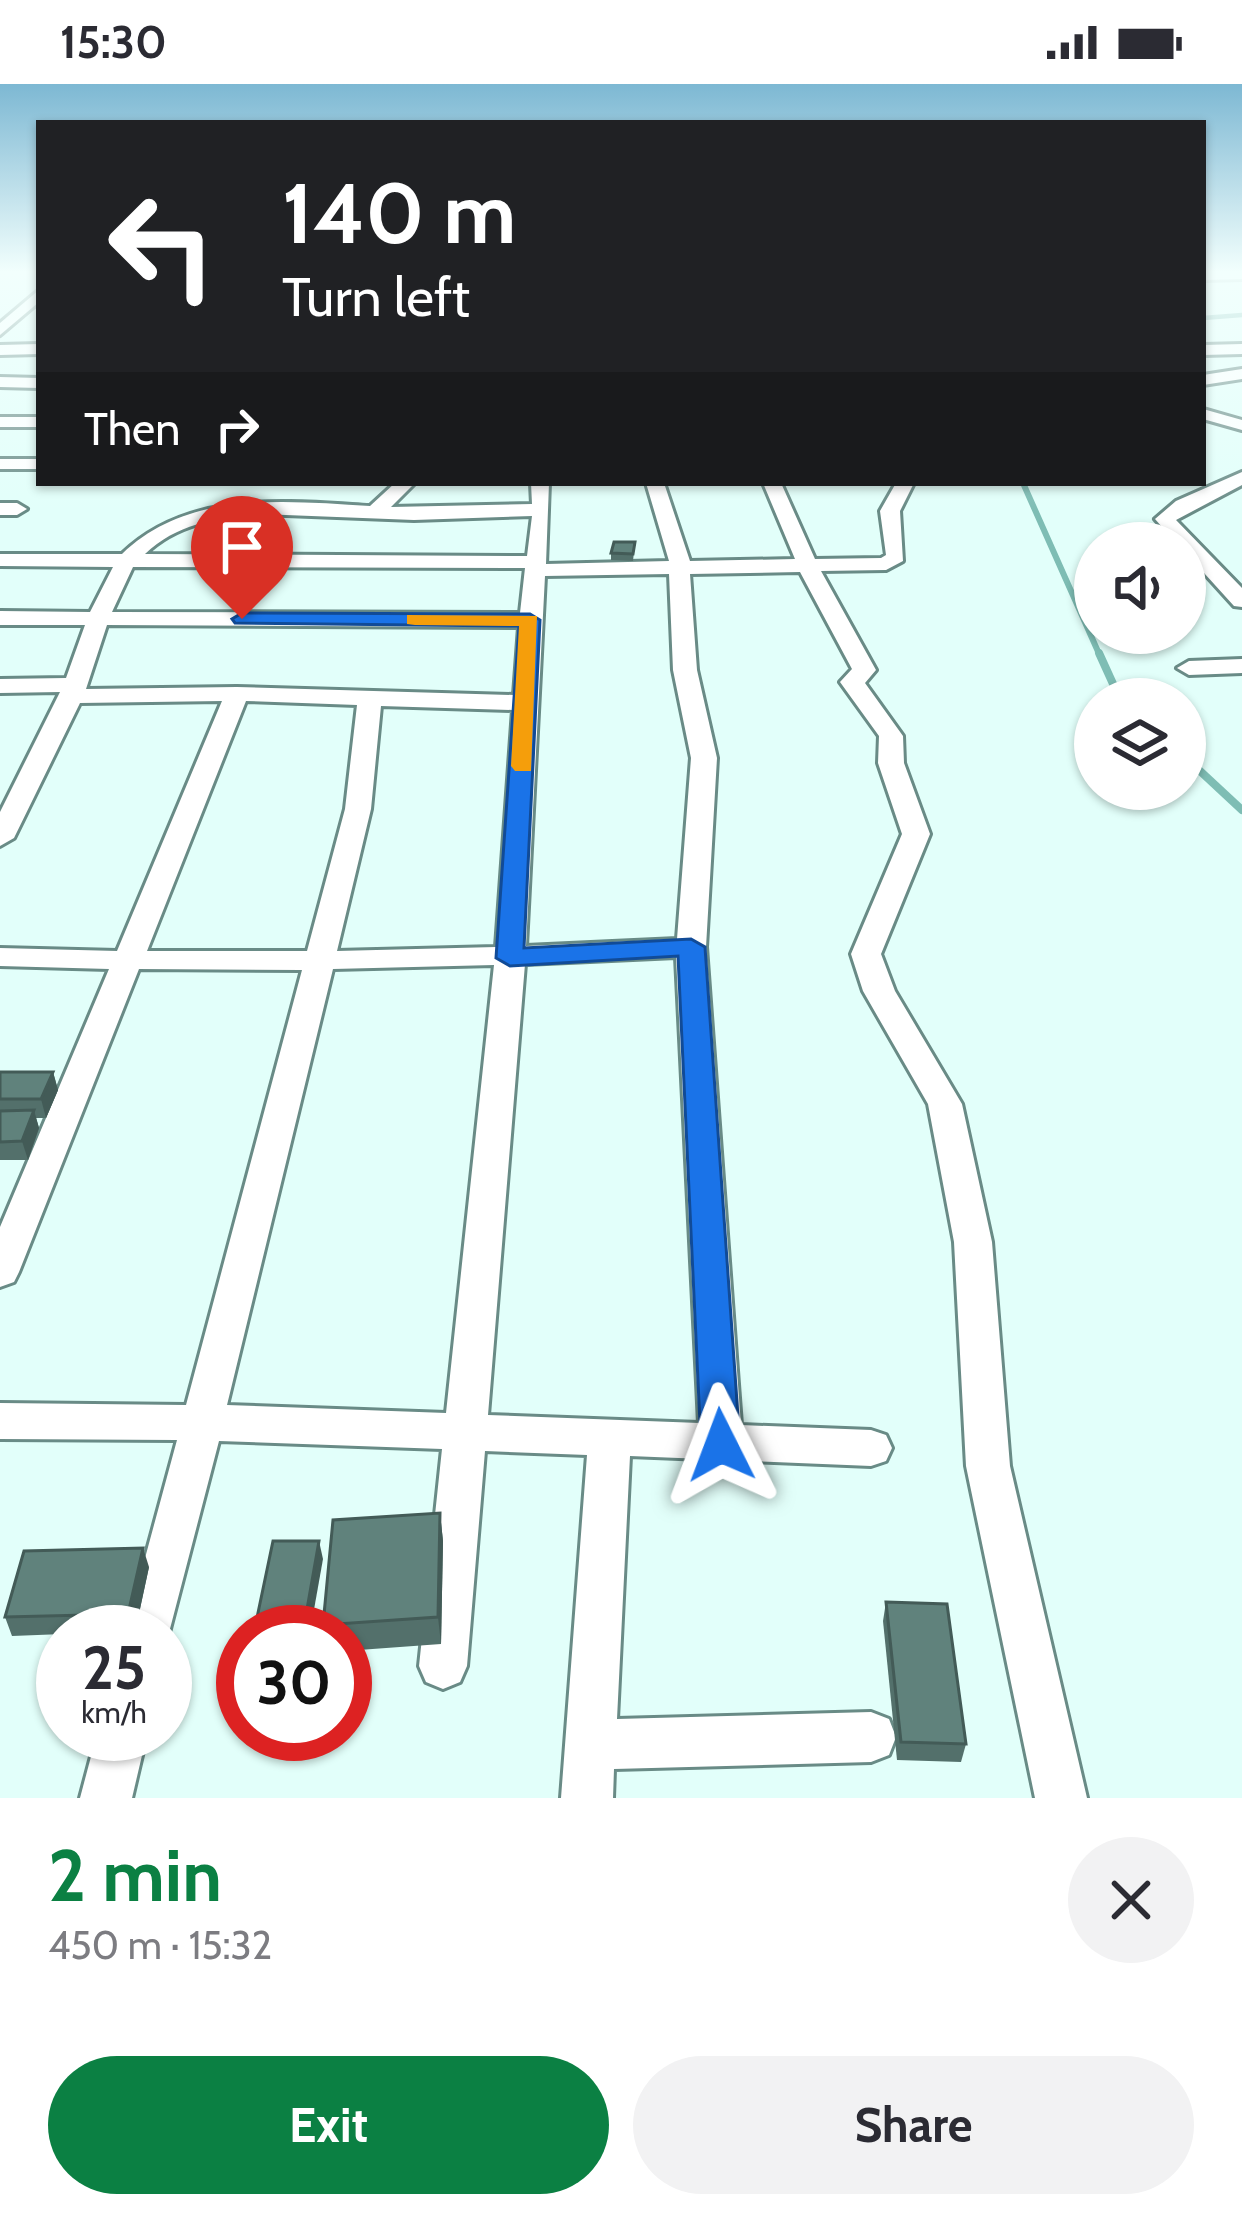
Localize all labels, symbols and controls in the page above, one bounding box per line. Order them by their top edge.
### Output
text: 15:30 [60,15,167,69]
text: 140 m [282,162,516,264]
icon: left [84,168,240,324]
text: Turn left [282,264,470,330]
icon: right [204,396,270,462]
text: Then [84,402,180,456]
pin [191,496,293,619]
icon: arrive [209,514,275,580]
map controls [1074,522,1206,810]
button: sound [1074,522,1206,654]
button: layers [1074,678,1206,810]
position arrow [658,1382,784,1508]
speed limit sign: 30 [216,1605,372,1761]
text: 25 [82,1631,146,1704]
text: km/h [81,1694,147,1731]
text: 2 min [48,1832,222,1919]
button: close [1068,1837,1194,1963]
text: 450 m · 15:32 [48,1921,272,1969]
button: Exit [48,2056,609,2194]
button: Share [633,2056,1194,2194]

